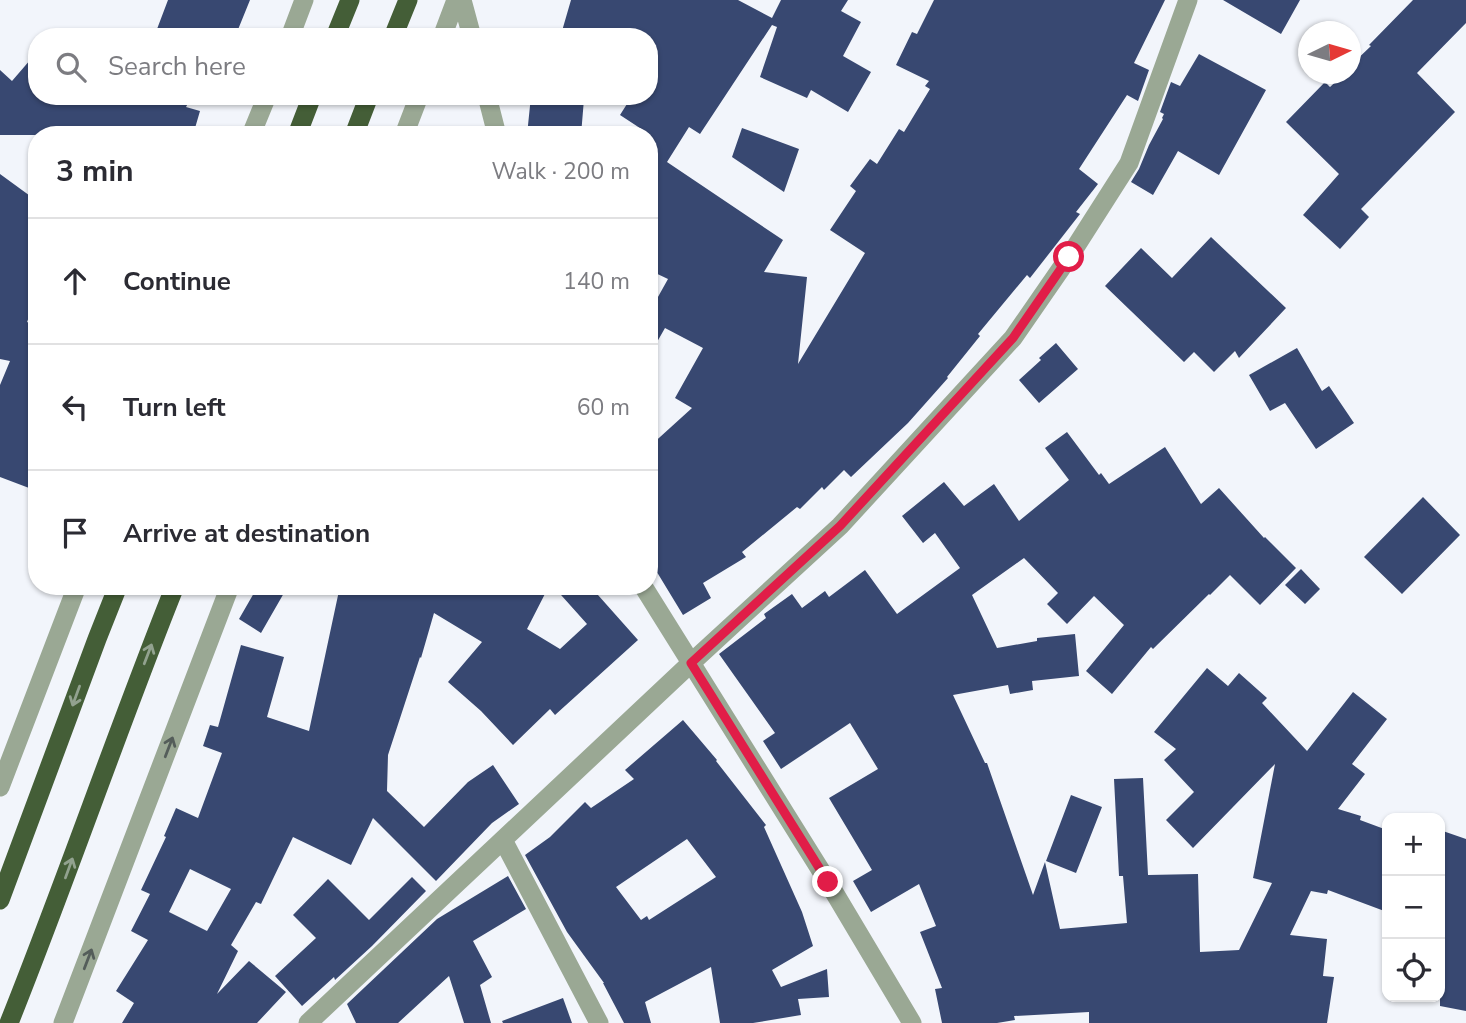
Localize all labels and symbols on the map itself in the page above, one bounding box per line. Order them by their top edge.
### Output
north arrow [1298,21,1361,84]
route start [1053,241,1084,272]
one-way arrow [142,644,155,666]
one-way arrow [68,684,81,706]
one-way arrow [163,736,176,758]
one-way arrow [63,857,76,879]
route end [812,866,843,897]
one-way arrow [82,949,95,971]

